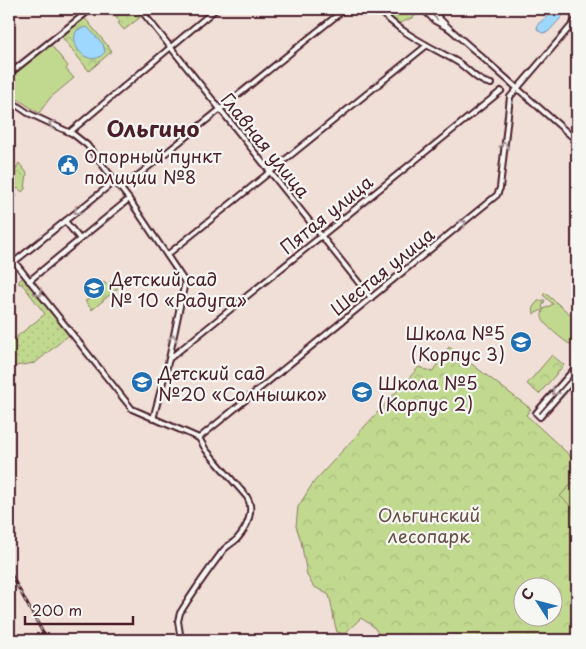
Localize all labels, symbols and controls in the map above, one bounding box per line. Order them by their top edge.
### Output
street label: Главная улица [215,87,317,204]
district label: Ольгино [107,111,200,144]
one-way arrow [48,119,57,130]
one-way arrow [499,140,510,148]
place label: Опорный пункт полиции №8 [84,142,222,190]
public building icon: Опорный пункт полиции №8 [56,153,80,177]
street label: Пятая улица [274,168,379,260]
one-way arrow [74,206,83,214]
street label: Шестая улица [324,220,440,321]
one-way arrow [457,220,466,228]
place label: Детский сад № 10 «Радуга» [109,265,247,313]
school or university icon: Детский сад № 10 «Радуга» [82,276,106,300]
one-way arrow [34,288,43,297]
place label: Школа №5 (Корпус 3) [406,319,505,367]
school or university icon: Школа №5 (Корпус 3) [509,330,533,354]
one-way arrow [167,333,178,342]
place label: Детский сад №20 «Солнышко» [157,359,327,407]
place label: Школа №5 (Корпус 2) [378,369,477,417]
school or university icon: Детский сад №20 «Солнышко» [130,370,154,394]
school or university icon: Школа №5 (Корпус 2) [350,380,374,404]
one-way arrow [551,386,560,395]
park label: Ольгинский лесопарк [378,501,480,549]
north arrow [514,576,564,626]
text: С [515,584,539,604]
scale bar [25,594,132,626]
text: 200 m [32,598,82,621]

